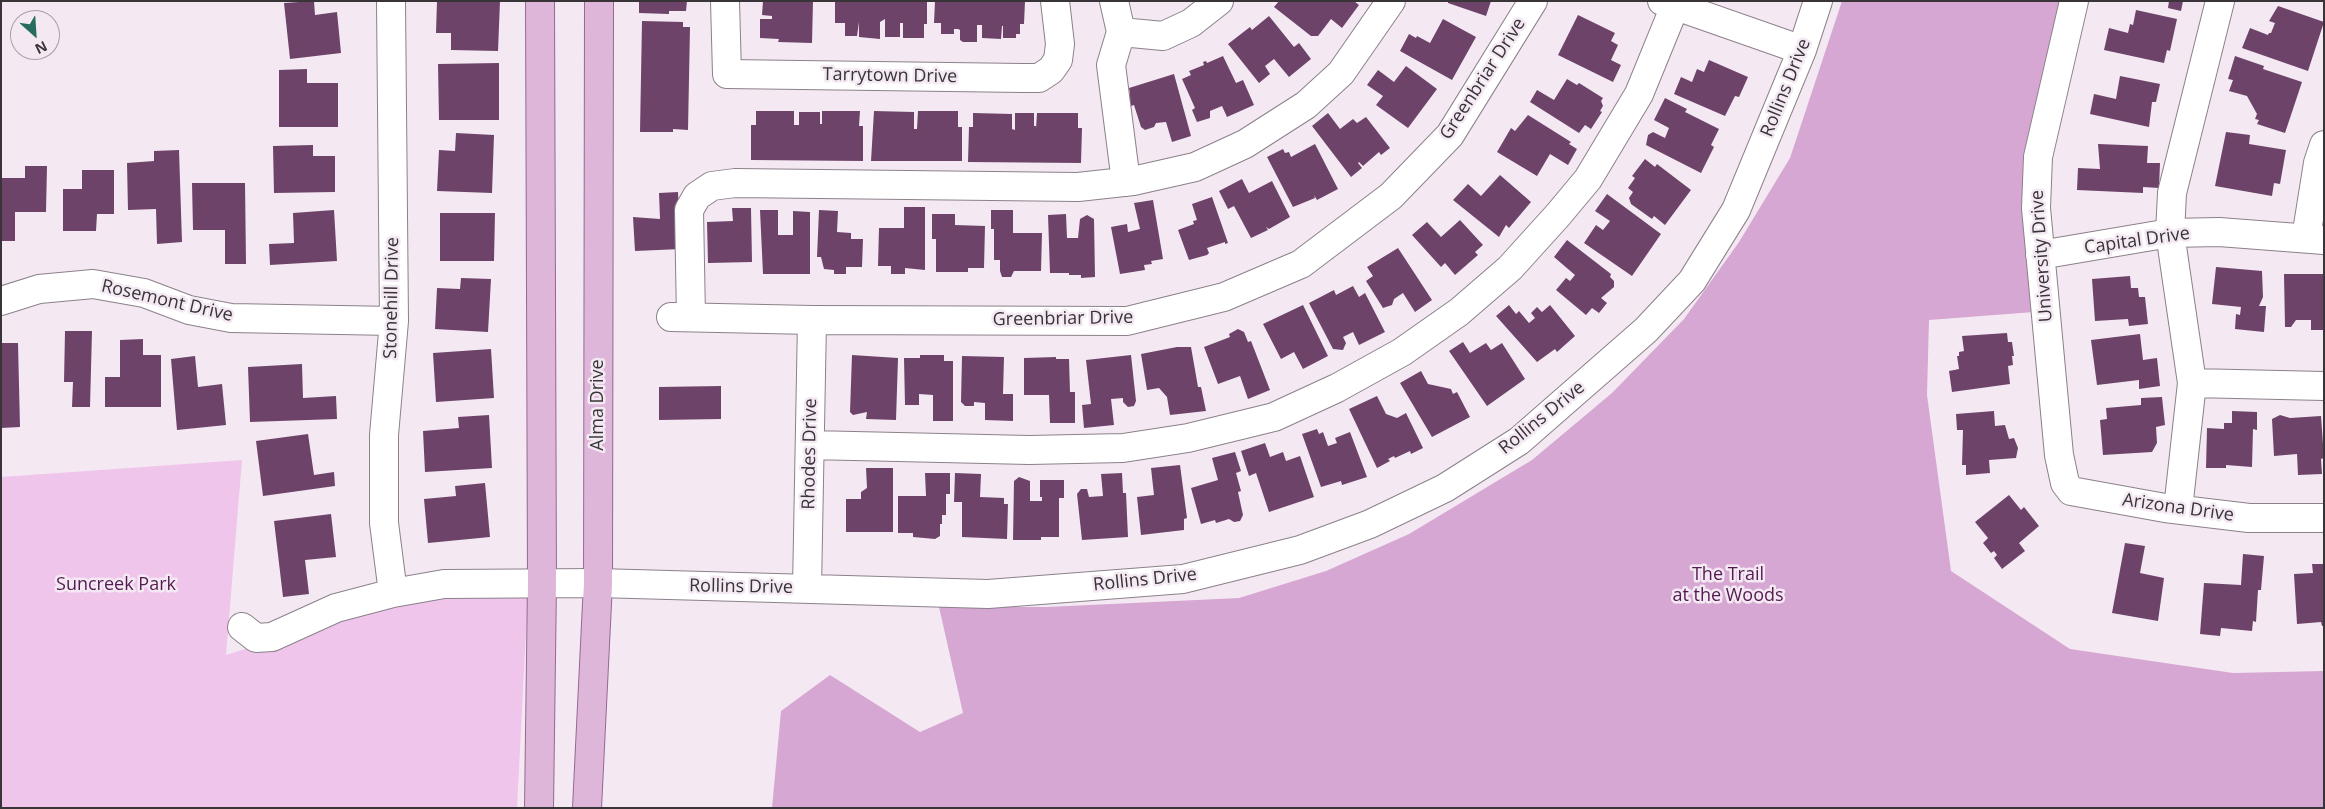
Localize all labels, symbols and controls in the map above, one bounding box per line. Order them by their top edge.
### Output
north arrow [10,10,60,60]
street label: Greenbriar Drive [1436,14,1530,144]
street label: Rollins Drive [1757,36,1815,140]
text: N [32,37,51,59]
street label: Tarrytown Drive [823,64,957,88]
street label: University Drive [2027,189,2057,323]
street label: Capital Drive [2083,223,2191,259]
street label: Stonehill Drive [380,237,404,359]
street label: Rosemont Drive [99,275,235,327]
street label: Greenbriar Drive [992,307,1134,331]
street label: Alma Drive [587,359,609,451]
street label: Rollins Drive [1495,377,1589,459]
street label: Rhodes Drive [798,398,822,510]
street label: Arizona Drive [2121,489,2235,527]
street label: Rollins Drive [1092,564,1198,596]
park label: The Trail at the Woods [1672,564,1784,606]
park label: Suncreek Park [56,574,176,596]
street label: Rollins Drive [689,575,793,599]

